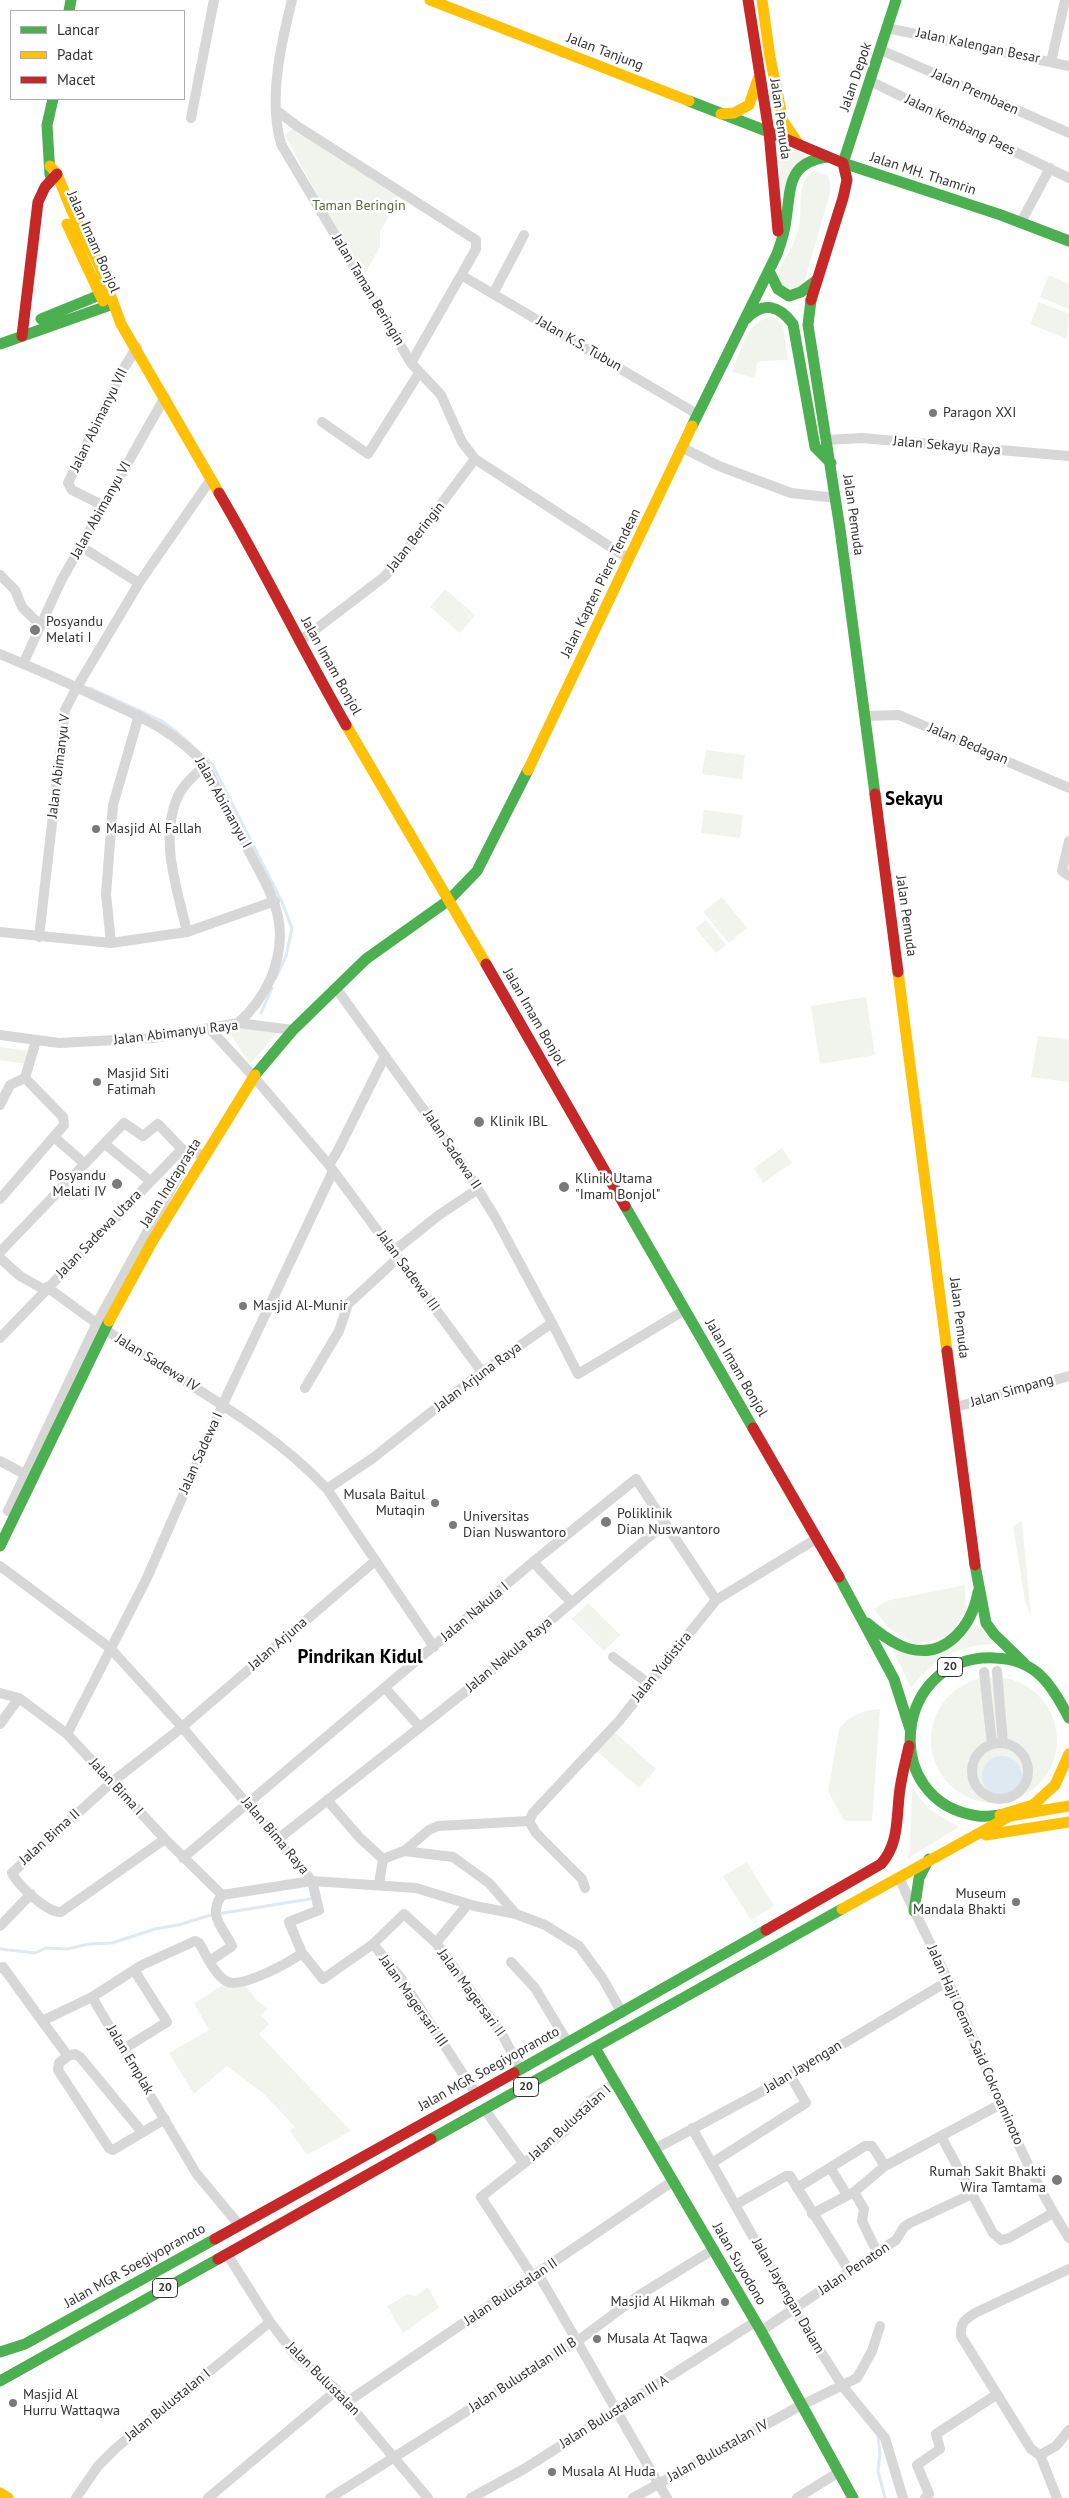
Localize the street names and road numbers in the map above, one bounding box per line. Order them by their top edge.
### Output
street label: Jalan Kalengan Besar [915,25,1041,67]
street label: Jalan Tanjung [564,30,646,74]
street label: Jalan Depok [836,40,876,114]
street label: Jalan Prembaen [929,65,1021,119]
street label: Jalan Pemuda [766,78,794,160]
street label: Jalan Kembang Paes [902,91,1018,159]
street label: Jalan MH. Thamrin [868,149,978,199]
street label: Jalan Imam Bonjol [63,189,123,295]
street label: Jalan Taman Beringin [328,231,408,349]
street label: Jalan K.S. Tubun [533,313,625,375]
street label: Jalan Abimanyu VII [67,366,131,474]
street label: Jalan Sekayu Raya [892,433,1002,459]
street label: Jalan Abimanyu VI [67,458,135,562]
street label: Jalan Pemuda [839,474,867,556]
street label: Jalan Beringin [384,499,448,575]
street label: Jalan Kapten Piere Tendean [558,506,644,660]
street label: Jalan Imam Bonjol [297,614,365,718]
street label: Jalan Abimanyu V [44,713,74,819]
street label: Jalan Bedagan [925,720,1011,768]
street label: Jalan Abimanyu I [191,755,255,851]
street label: Jalan Pemuda [892,875,920,957]
street label: Jalan Imam Bonjol [499,965,569,1069]
street label: Jalan Abimanyu Raya [113,1017,239,1049]
street label: Jalan Sadewa II [419,1107,485,1193]
street label: Jalan Indraprasta [137,1136,205,1230]
street label: Jalan Sadewa Utara [53,1187,145,1281]
street label: Jalan Sadewa III [373,1227,443,1315]
street label: Jalan Pemuda [946,1277,972,1359]
street label: Jalan Imam Bonjol [701,1316,771,1420]
street label: Jalan Sadewa IV [112,1331,202,1395]
street label: Jalan Arjuna Raya [431,1339,525,1415]
street label: Jalan Simpang [968,1371,1056,1411]
street label: Jalan Sadewa I [176,1410,226,1496]
street label: Jalan Nakula I [438,1579,512,1645]
street label: Jalan Arjuna [245,1614,311,1674]
street label: Jalan Nakula Raya [462,1614,556,1696]
street label: Jalan Yudistira [629,1629,695,1705]
road number: 20 [938,1658,962,1676]
street label: Jalan Bima I [85,1755,147,1819]
street label: Jalan Bima Raya [238,1794,312,1878]
street label: Jalan Bima II [16,1805,84,1869]
street label: Jalan Haji Oemar Said Cokroaminoto [923,1942,1027,2148]
street label: Jalan Magersari II [434,1946,508,2040]
street label: Jalan Magersari III [375,1952,451,2050]
street label: Jalan Emplak [103,2022,157,2098]
street label: Jalan MGR Soegiyopranoto [416,2023,562,2115]
street label: Jalan Jayengan [761,2037,845,2097]
road number: 20 [514,2078,538,2096]
street label: Jalan Bulustalan I [525,2082,615,2164]
street label: Jalan MGR Soegiyopranoto [62,2220,208,2312]
street label: Jalan Suyodono [709,2220,769,2308]
street label: Jalan Jayengan Dalam [748,2236,828,2356]
street label: Jalan Penaton [815,2239,893,2299]
street label: Jalan Bulustalan II [461,2255,561,2329]
road number: 20 [152,2278,178,2298]
street label: Jalan Bulustalan III B [466,2334,580,2416]
street label: Jalan Bulustalan [283,2339,363,2419]
street label: Jalan Bulustalan I [122,2365,214,2445]
street label: Jalan Bulustalan III A [557,2372,671,2452]
street label: Jalan Bulustalan IV [665,2416,771,2486]

